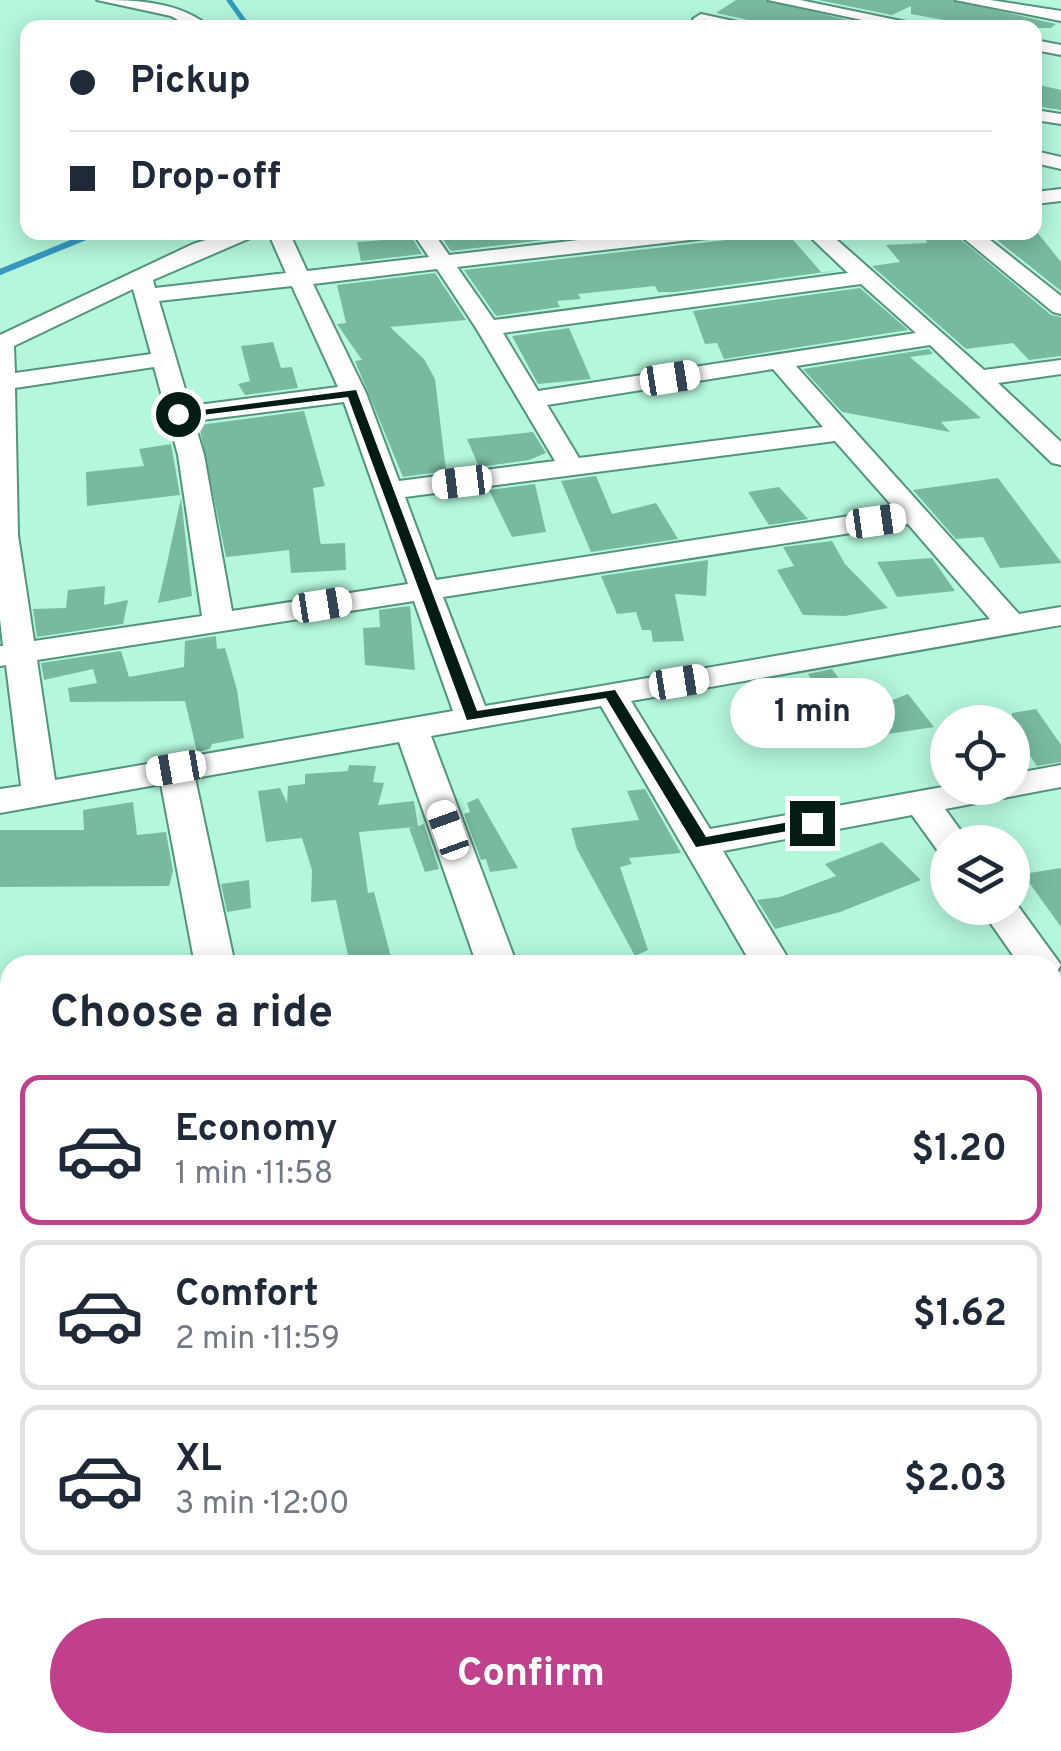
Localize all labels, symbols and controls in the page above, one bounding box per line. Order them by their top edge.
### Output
text: Pickup [130,58,251,107]
text: Drop-off [130,154,281,203]
car [638,358,702,398]
route start [156,392,201,437]
car [430,463,494,501]
car [844,502,908,540]
car [290,585,354,625]
car [647,662,711,702]
callout: 1 min [730,678,894,748]
text: 1 min [774,693,851,733]
map controls [930,705,1030,925]
button: locate [930,705,1030,805]
car [144,748,208,788]
car [424,797,472,863]
route end [790,801,835,846]
button: layers [930,825,1030,925]
text: Choose a ride [50,986,333,1043]
icon: car [55,1105,145,1195]
text: Economy [175,1106,337,1155]
text: $1.20 [911,1126,1007,1175]
text: 1 min · 11:58 [175,1155,333,1195]
icon: car [55,1270,145,1360]
text: Comfort [175,1271,319,1320]
text: $1.62 [913,1291,1007,1340]
text: 2 min · 11:59 [175,1320,340,1360]
icon: car [55,1435,145,1525]
text: XL [175,1436,222,1485]
text: $2.03 [904,1456,1007,1505]
text: 3 min · 12:00 [175,1485,350,1525]
button: Confirm [50,1618,1012,1733]

